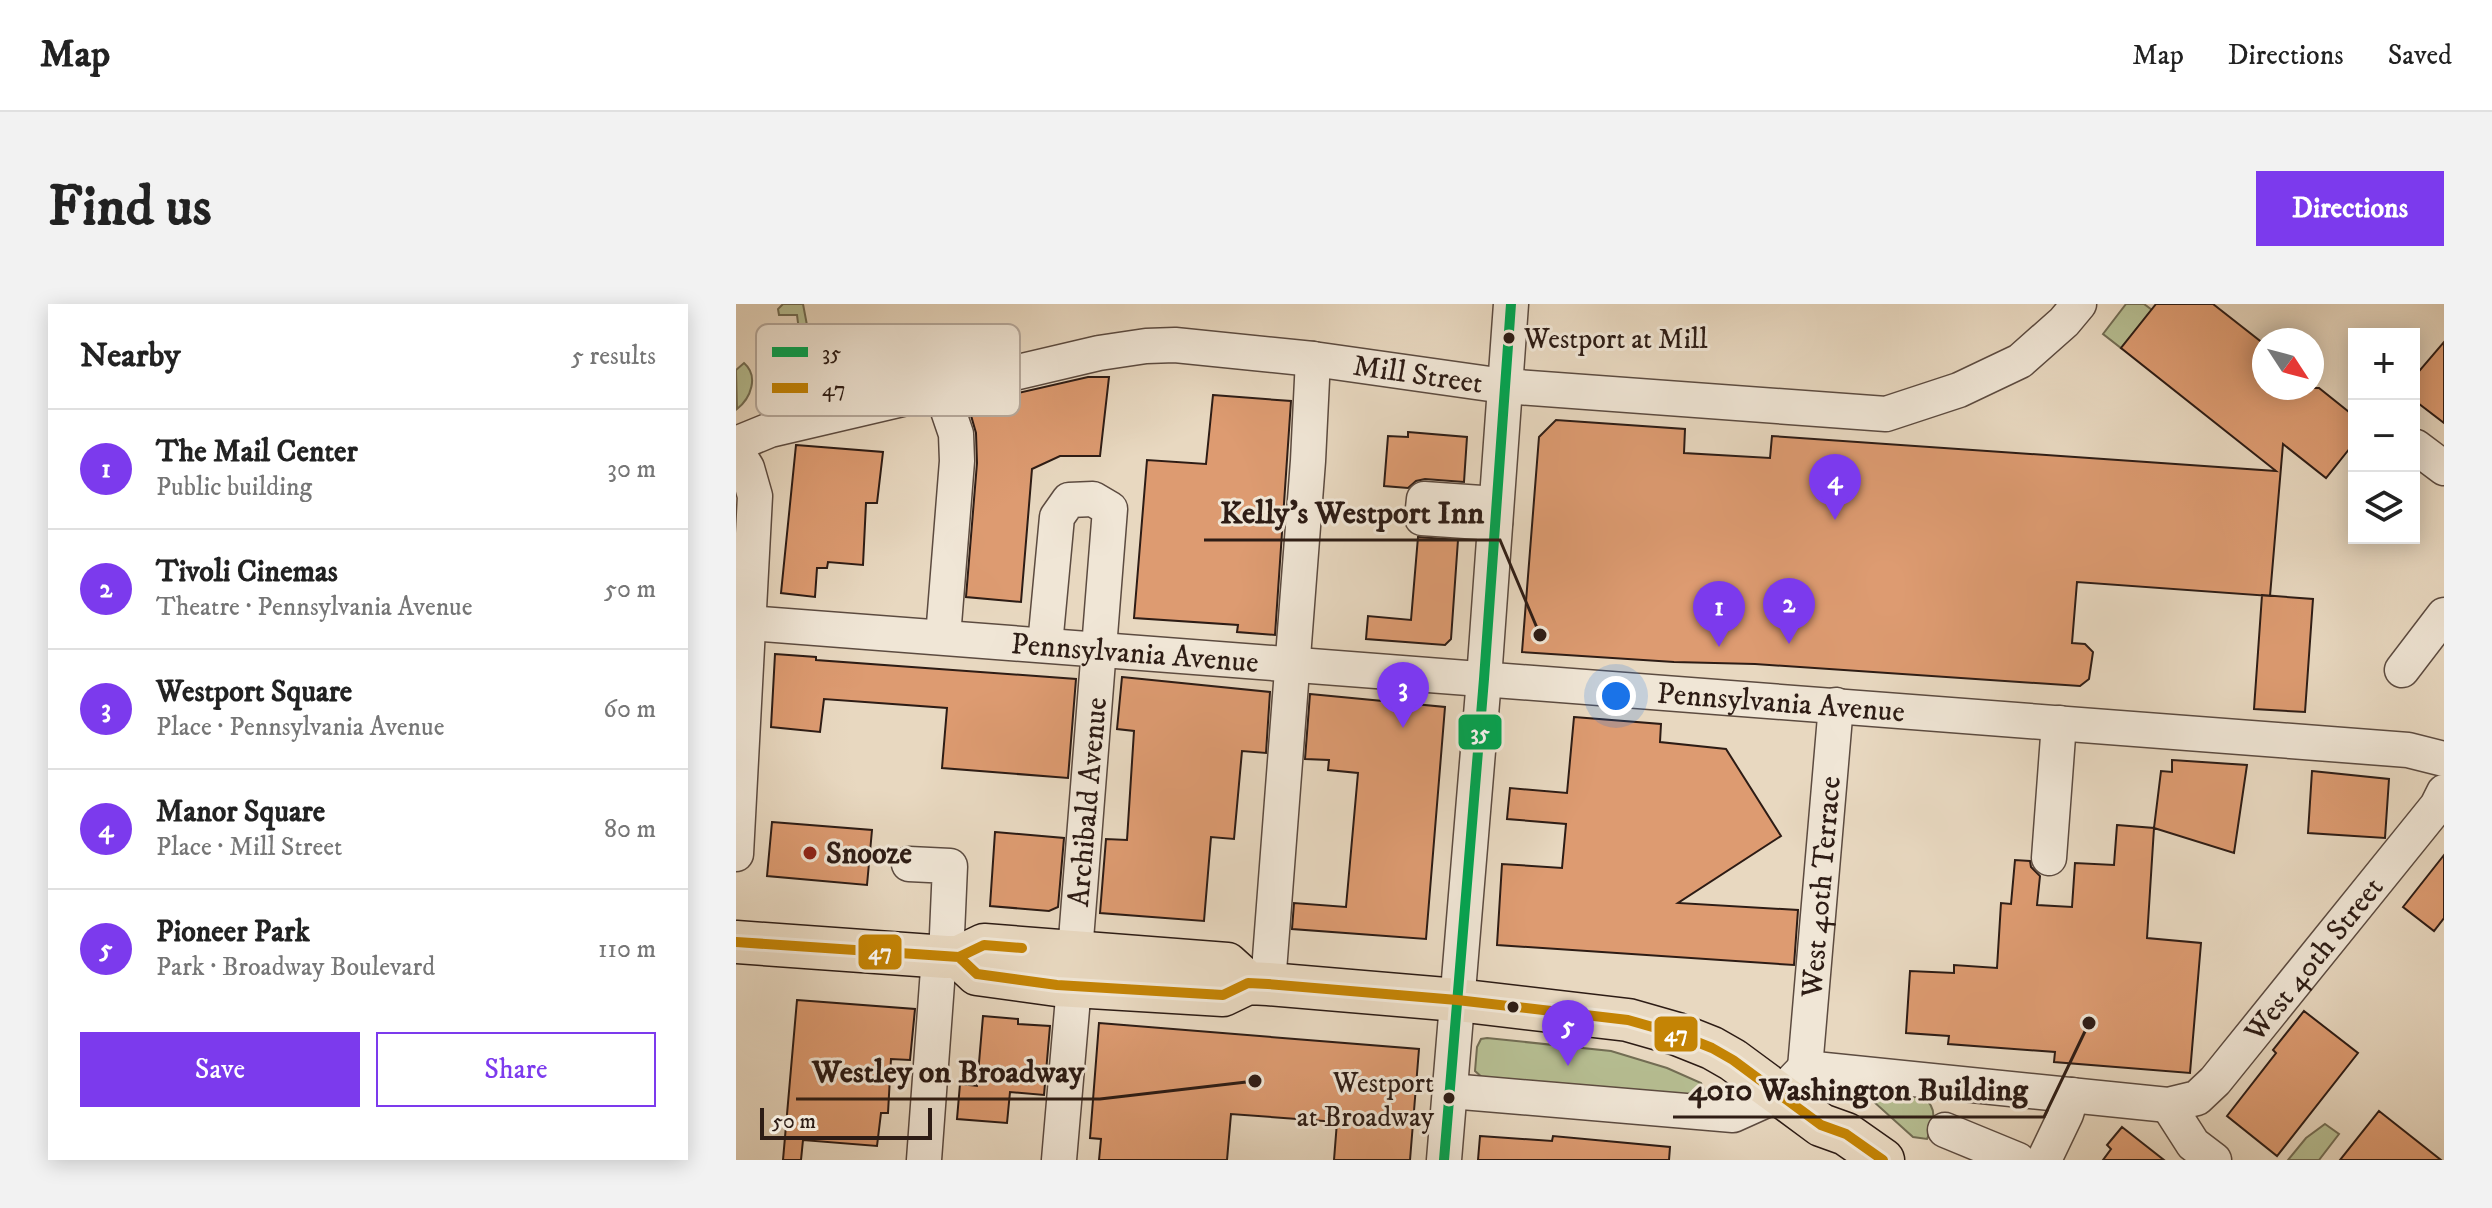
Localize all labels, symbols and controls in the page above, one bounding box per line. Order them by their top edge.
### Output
text: Map [40,31,110,79]
text: Map [2132,38,2184,73]
text: Directions [2228,38,2344,73]
text: Saved [2388,38,2452,73]
button: Directions [2256,171,2444,246]
text: Find us [48,173,212,243]
place label: Westport at Mill [1523,322,1708,357]
legend [756,324,1020,416]
north arrow [2252,328,2324,400]
map controls [2348,328,2420,544]
button: + [2348,328,2420,400]
marker: Westport at Mill [1501,330,1517,346]
text: Nearby [80,335,181,377]
text: 5 results [571,340,656,373]
text: 35 [822,340,841,367]
street label: Mill Street [1351,348,1485,403]
text: 47 [822,376,846,403]
button: − [2348,400,2420,472]
text: The Mail Center [156,434,358,471]
text: 1 [101,453,111,486]
text: 30 m [607,453,656,486]
pin: 4 [1809,454,1861,520]
text: Public building [156,471,312,504]
button: layers [2348,472,2420,544]
callout: Kelly's Westport Inn [1204,484,1500,540]
text: Kelly's Westport Inn [1220,494,1484,534]
text: Tivoli Cinemas [156,554,338,591]
text: 2 [100,573,112,606]
text: 50 m [604,573,656,606]
pin: 2 [1763,578,1815,644]
pin: 1 [1693,581,1745,647]
text: Theatre · Pennsylvania Avenue [156,591,472,624]
street label: Pennsylvania Avenue [1009,626,1260,682]
pin: 3 [1377,662,1429,728]
text: Westport Square [156,674,352,711]
your location [1596,676,1636,716]
street label: Pennsylvania Avenue [1656,676,1906,731]
text: 3 [101,693,111,726]
text: 60 m [603,693,656,726]
street label: Archibald Avenue [1061,696,1116,908]
text: Place · Pennsylvania Avenue [156,711,444,744]
line badge: 35 [1457,713,1503,751]
text: 35 [1470,720,1490,747]
street label: West 40th Terrace [1794,774,1850,1000]
text: Manor Square [156,794,325,831]
text: 4 [99,813,113,846]
text: 80 m [604,813,656,846]
text: Place · Mill Street [156,831,342,864]
place label: Snooze [826,836,912,873]
marker: Snooze [801,844,819,862]
street label: West 40th Street [2237,870,2392,1050]
text: Pioneer Park [156,914,310,951]
text: 5 [100,933,112,966]
text: 110 m [598,933,656,966]
line badge: 47 [857,933,903,971]
text: 47 [868,939,892,966]
text: Park · Broadway Boulevard [156,951,435,984]
unlabelled marker [1505,999,1521,1015]
pin: 5 [1542,1000,1594,1066]
line badge: 47 [1653,1015,1699,1053]
text: 47 [1664,1021,1688,1048]
button: Save [80,1032,360,1107]
button: Share [376,1032,656,1107]
callout: Westley on Broadway [796,1043,1100,1099]
text: Westley on Broadway [811,1053,1085,1093]
callout: 4010 Washington Building [1673,1061,2044,1117]
place label: Westport at Broadway [1297,1066,1435,1135]
text: 4010 Washington Building [1688,1071,2029,1111]
marker: Westport at Broadway [1441,1090,1457,1106]
scale bar [760,1104,932,1140]
text: 50 m [772,1108,816,1135]

